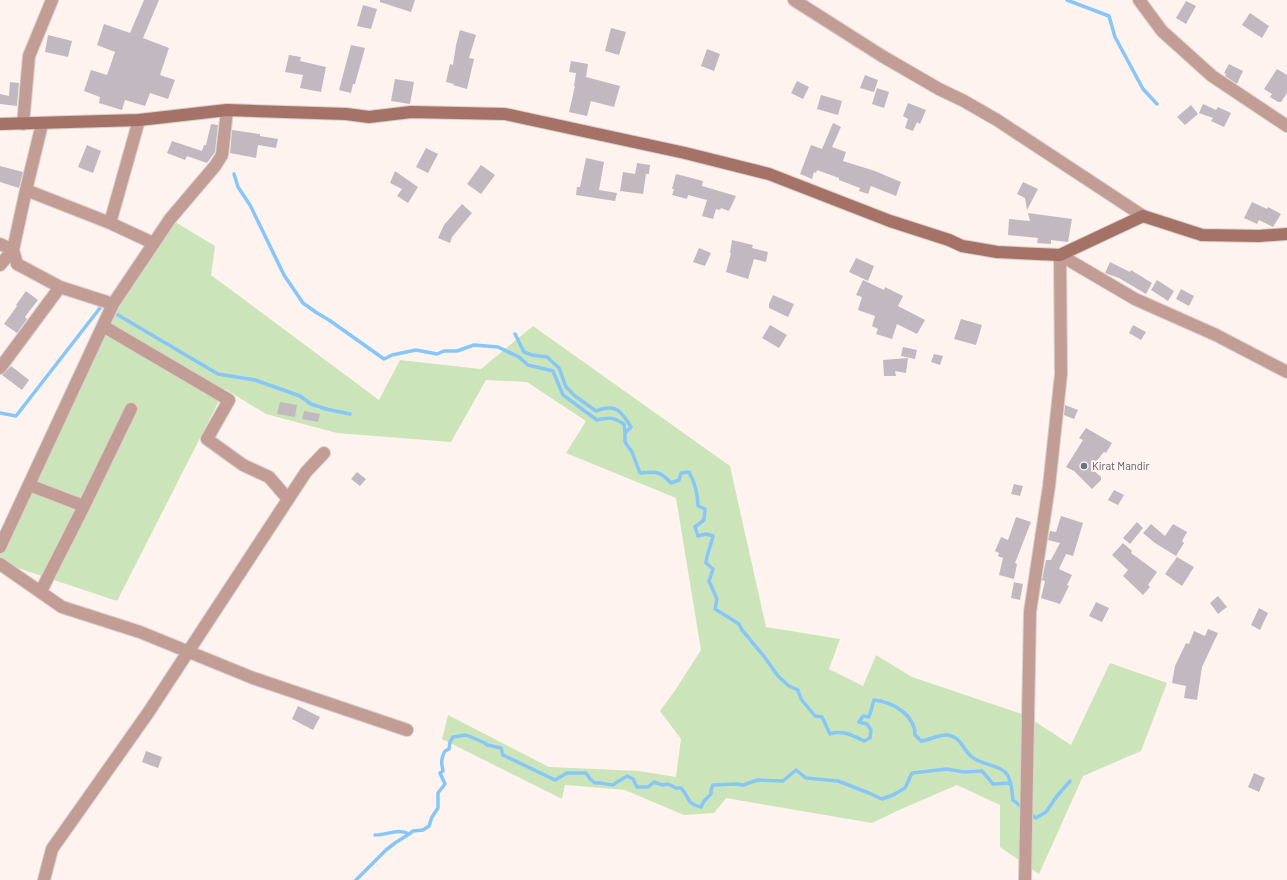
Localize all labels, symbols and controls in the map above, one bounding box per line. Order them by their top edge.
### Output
place label: Kirat Mandir [1092,459,1149,472]
marker: Kirat Mandir [1079,461,1089,471]

